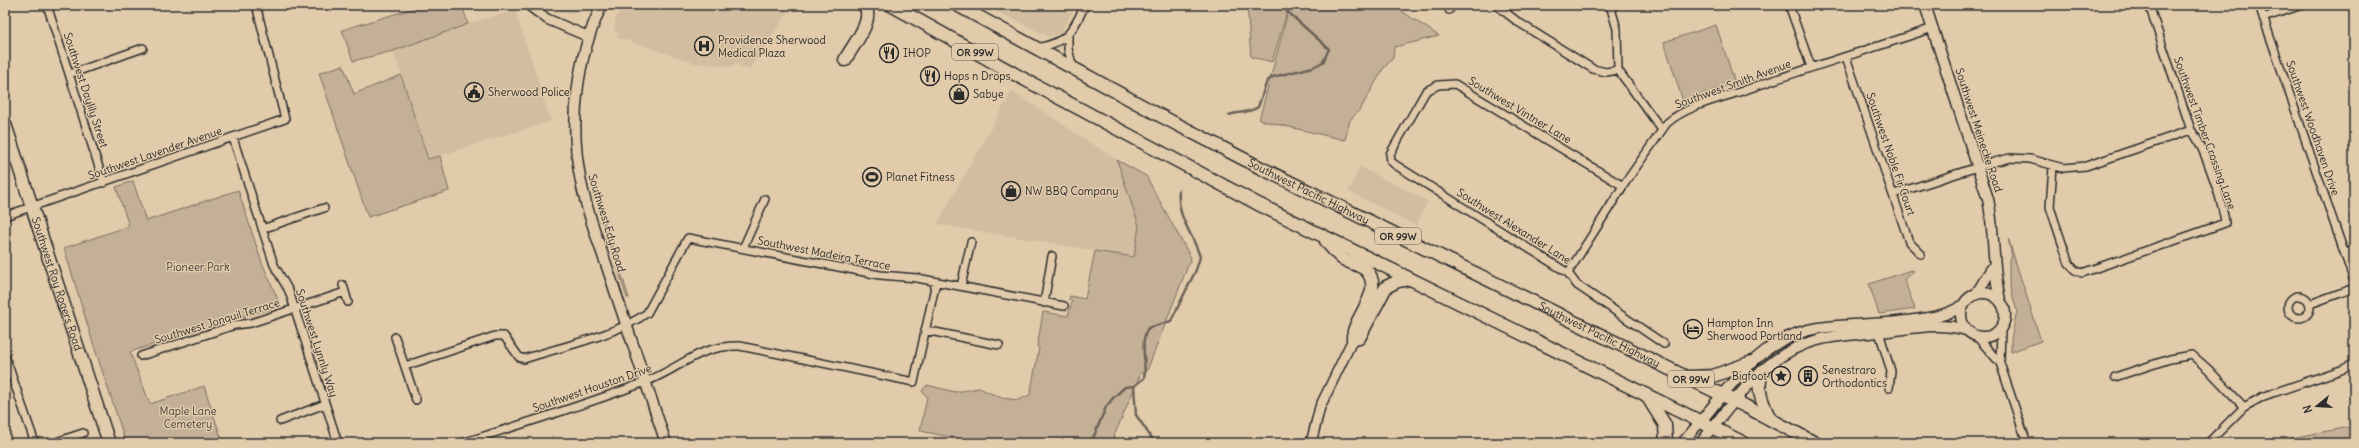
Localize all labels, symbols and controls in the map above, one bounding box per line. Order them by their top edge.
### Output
street label: Southwest Daylily Street [61,31,111,150]
place label: Providence Sherwood Medical Plaza [718,33,827,60]
hospital icon: Providence Sherwood Medical Plaza [693,35,715,57]
restaurant icon: IHOP [878,42,900,64]
road number: OR 99W [952,44,998,60]
place label: IHOP [903,46,931,60]
street label: Southwest Timber Crossing Lane [2171,55,2239,211]
street label: Southwest Smith Avenue [1673,56,1793,112]
street label: Southwest Woodhaven Drive [2283,59,2343,197]
restaurant icon: Hops n Drops [919,65,941,87]
street label: Southwest Meinecke Road [1952,66,2006,194]
place label: Hops n Drops [944,69,1011,83]
street label: Southwest Vintner Lane [1466,74,1574,146]
public building icon: Sherwood Police [463,81,485,103]
shop icon: Sabye [948,83,970,105]
place label: Sherwood Police [488,85,570,99]
place label: Sabye [973,87,1004,101]
street label: Southwest Noble Fir Court [1863,91,1919,218]
street label: Southwest Lavender Avenue [86,123,224,183]
street label: Southwest Pacific Highway [1246,155,1372,227]
sports icon: Planet Fitness [861,166,883,188]
place label: Planet Fitness [886,170,955,184]
street label: Southwest Edy Road [585,172,629,274]
shop icon: NW BBQ Company [1000,180,1022,202]
place label: NW BBQ Company [1025,184,1119,198]
street label: Southwest Alexander Lane [1454,185,1574,267]
street label: Southwest Roy Rogers Road [29,215,86,353]
road number: OR 99W [1375,228,1421,244]
street label: Southwest Madeira Terrace [756,233,892,273]
park label: Pioneer Park [166,260,230,274]
street label: Southwest Lynnly Way [293,287,341,399]
street label: Southwest Jonquil Terrace [153,295,281,347]
street label: Southwest Pacific Highway [1536,299,1662,370]
place label: Hampton Inn Sherwood Portland [1707,316,1803,343]
hotel icon: Hampton Inn Sherwood Portland [1682,318,1704,340]
street label: Southwest Houston Drive [531,361,653,415]
place label: Senestraro Orthodontics [1822,363,1887,390]
place icon: Bigfoot [1770,365,1792,387]
building icon: Senestraro Orthodontics [1797,365,1819,387]
place label: Bigfoot [1732,369,1767,383]
road number: OR 99W [1668,371,1714,387]
north arrow [2297,386,2337,426]
text: N [2300,403,2315,415]
park label: Maple Lane Cemetery [160,404,217,431]

